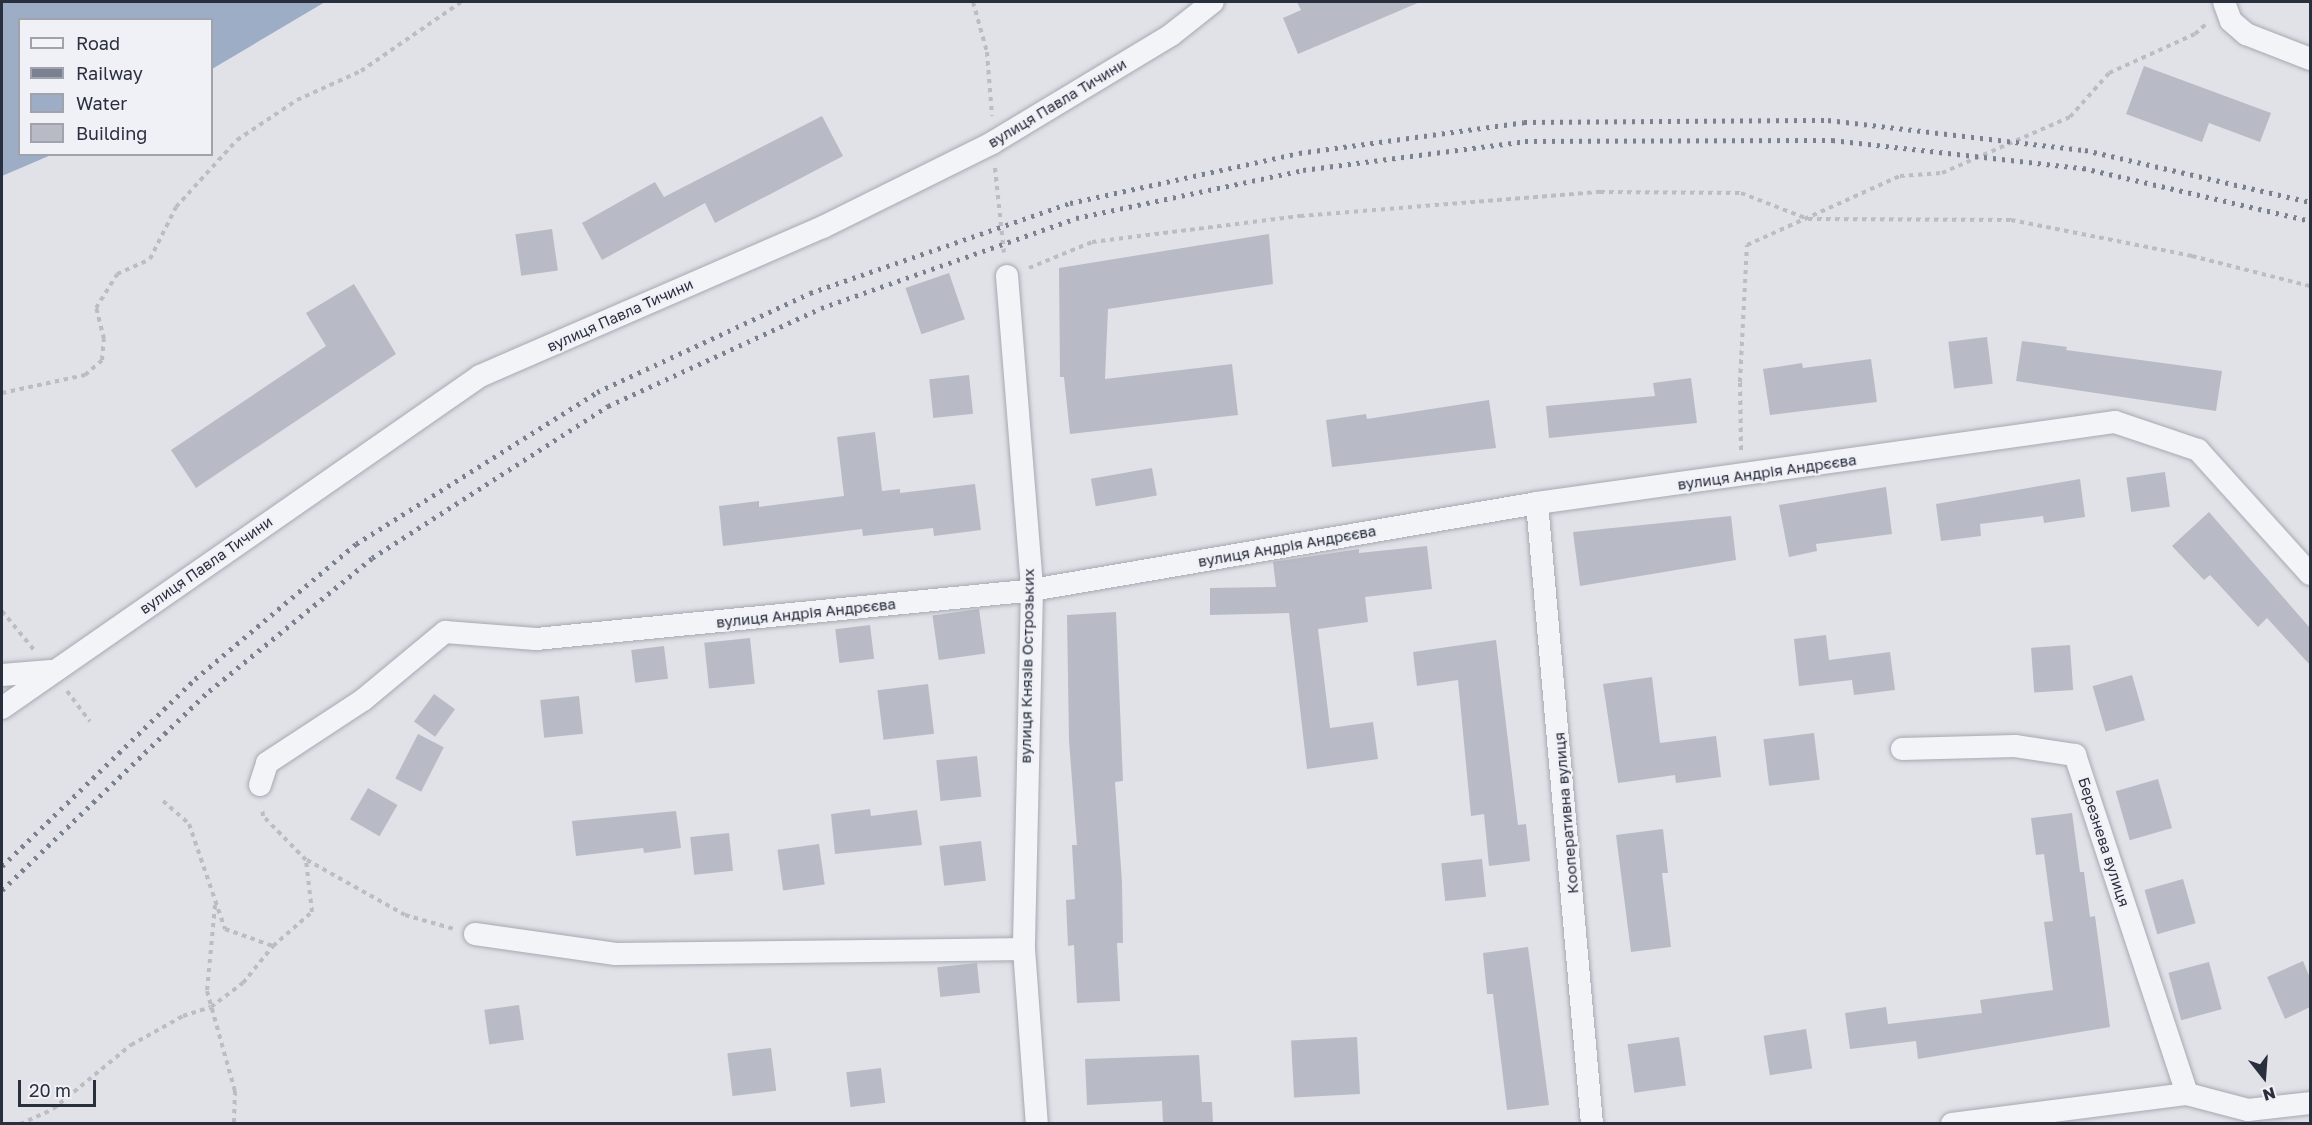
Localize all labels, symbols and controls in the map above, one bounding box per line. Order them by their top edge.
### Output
legend [18,18,213,156]
text: Road [76,32,120,54]
street label: вулиця Павла Тичини [985,55,1129,151]
text: Railway [76,62,143,84]
text: Water [76,92,127,114]
text: Building [76,122,147,144]
street label: вулиця Павла Тичини [544,275,696,355]
street label: вулиця Андрія Андрєєва [1676,451,1858,493]
street label: вулиця Павла Тичини [136,512,276,618]
street label: вулиця Андрія Андрєєва [1197,521,1377,571]
street label: вулиця Князів Острозьких [1016,568,1038,764]
street label: вулиця Андрія Андрєєва [715,595,897,631]
street label: Кооперативна вулиця [1550,732,1582,894]
street label: Березнева вулиця [2075,775,2133,909]
north arrow [2234,1047,2294,1107]
scale bar [21,1068,99,1106]
text: 20 m [29,1079,71,1101]
text: N [2261,1083,2278,1106]

